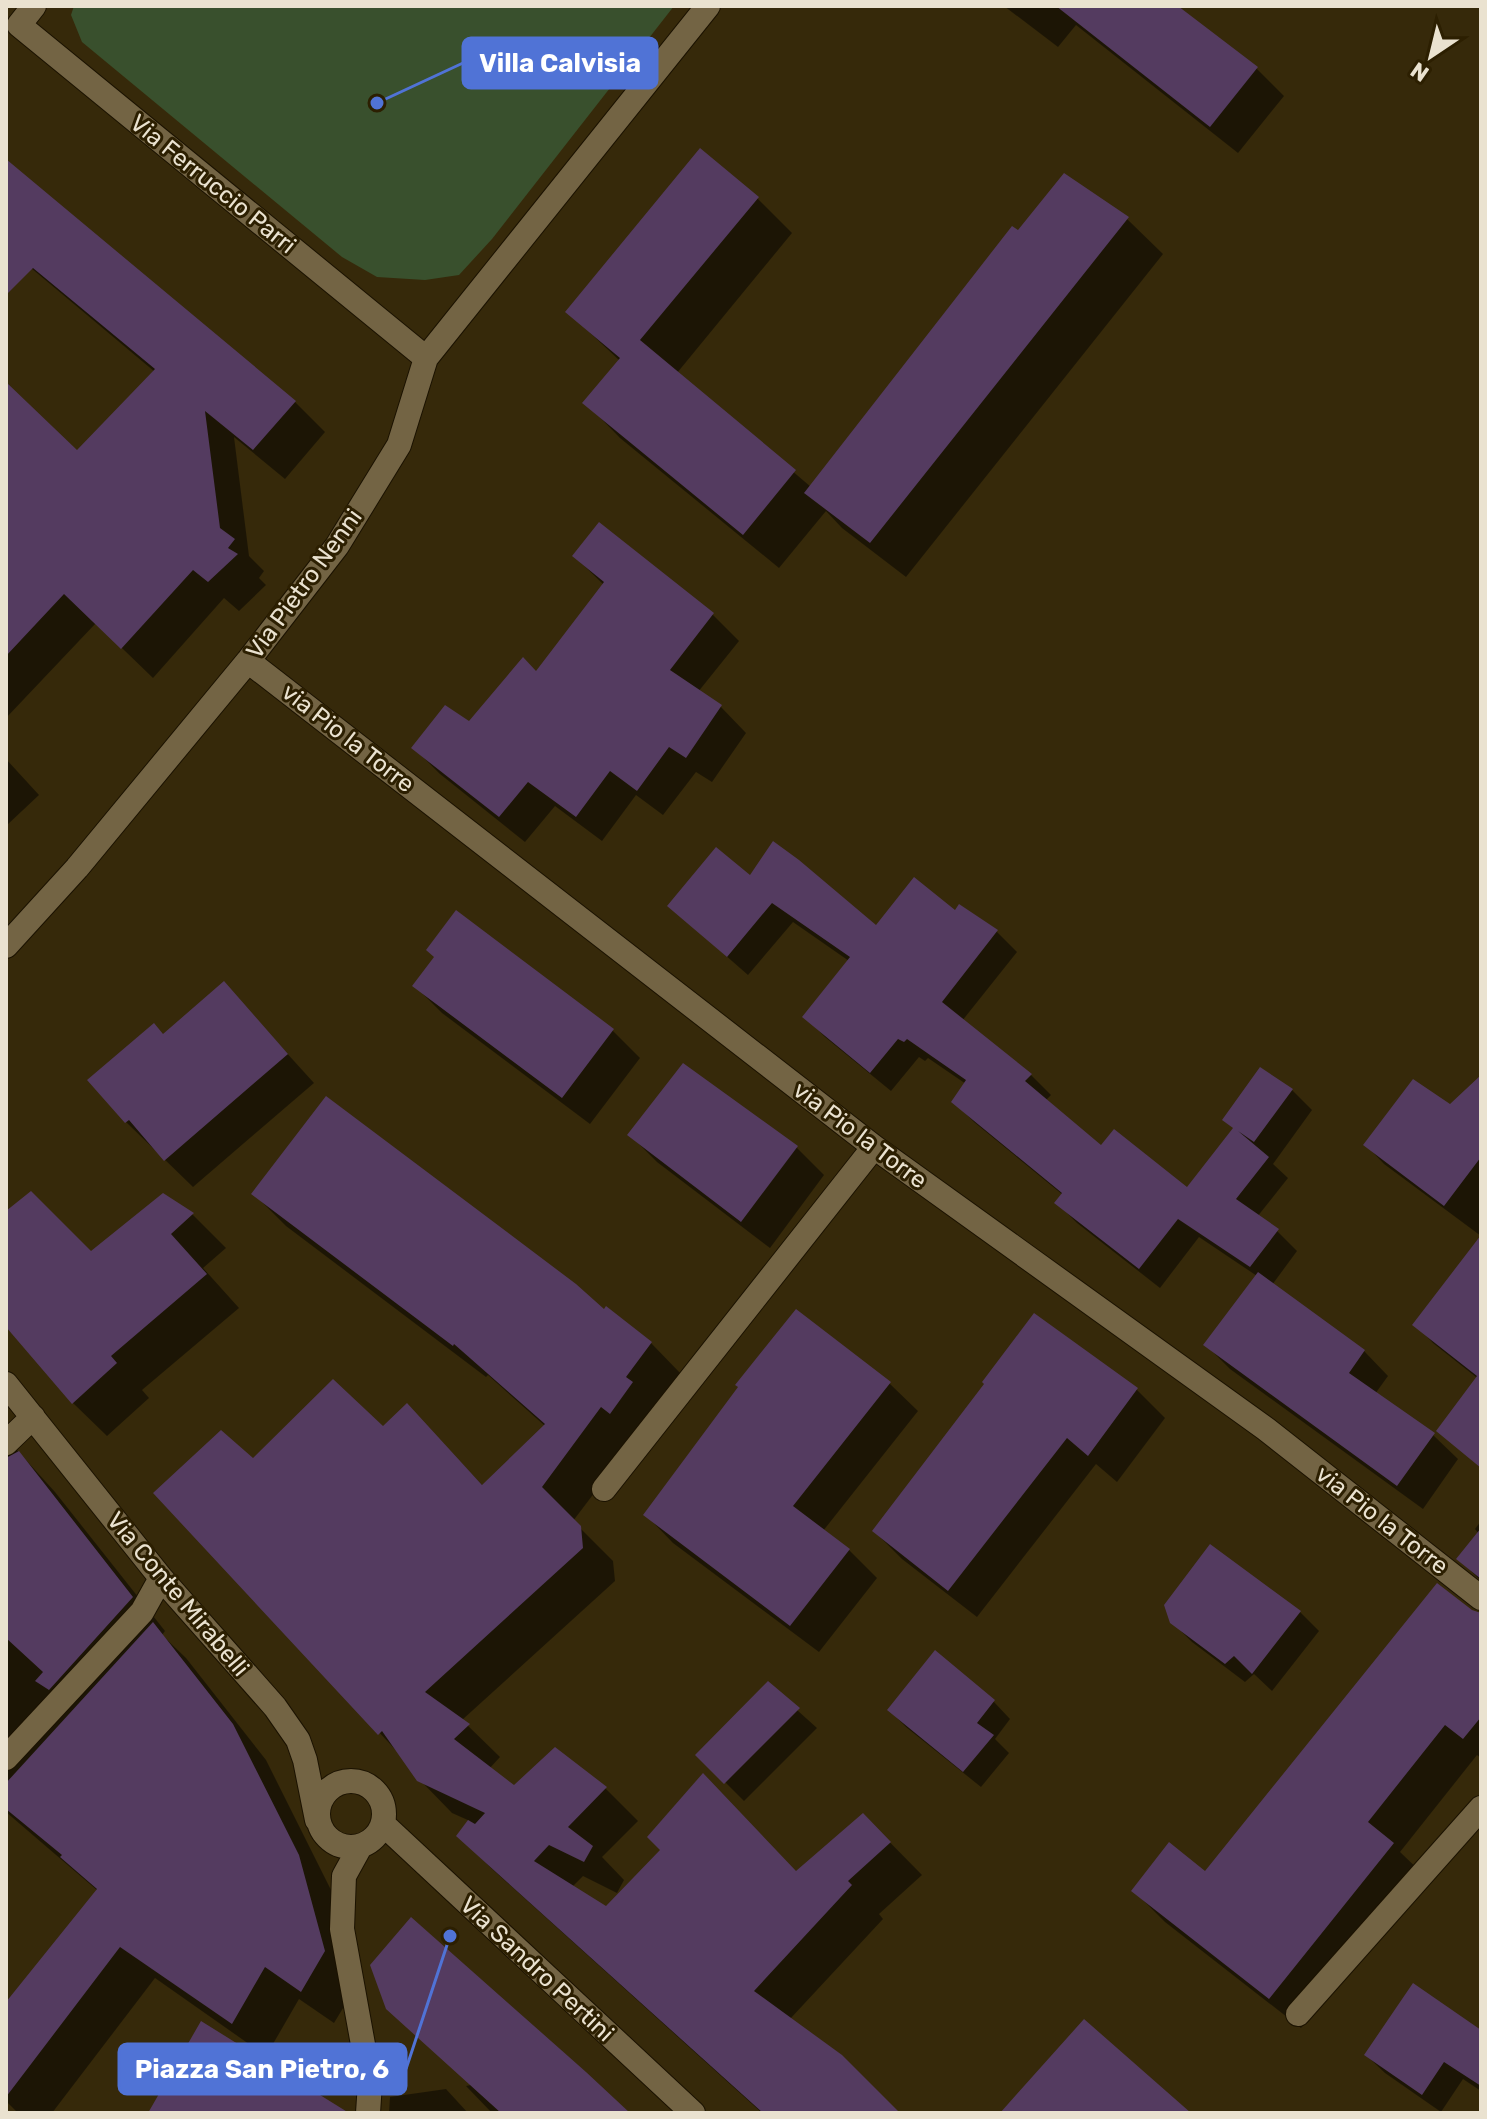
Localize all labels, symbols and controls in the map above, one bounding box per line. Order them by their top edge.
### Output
north arrow [1391,16,1471,96]
callout: Villa Calvisia [463,38,657,88]
text: Villa Calvisia [479,48,641,79]
text: N [1406,56,1434,88]
street label: Via Ferruccio Parri [125,109,301,259]
street label: Via Pietro Nenni [240,504,368,664]
street label: via Pio la Torre [276,678,420,798]
street label: via Pio la Torre [788,1076,932,1194]
street label: via Pio la Torre [1310,1460,1454,1580]
street label: Via Conte Mirabelli [101,1506,255,1682]
street label: Via Sandro Pertini [455,1891,619,2047]
callout: Piazza San Pietro, 6 [119,2044,406,2094]
text: Piazza San Pietro, 6 [135,2054,389,2085]

